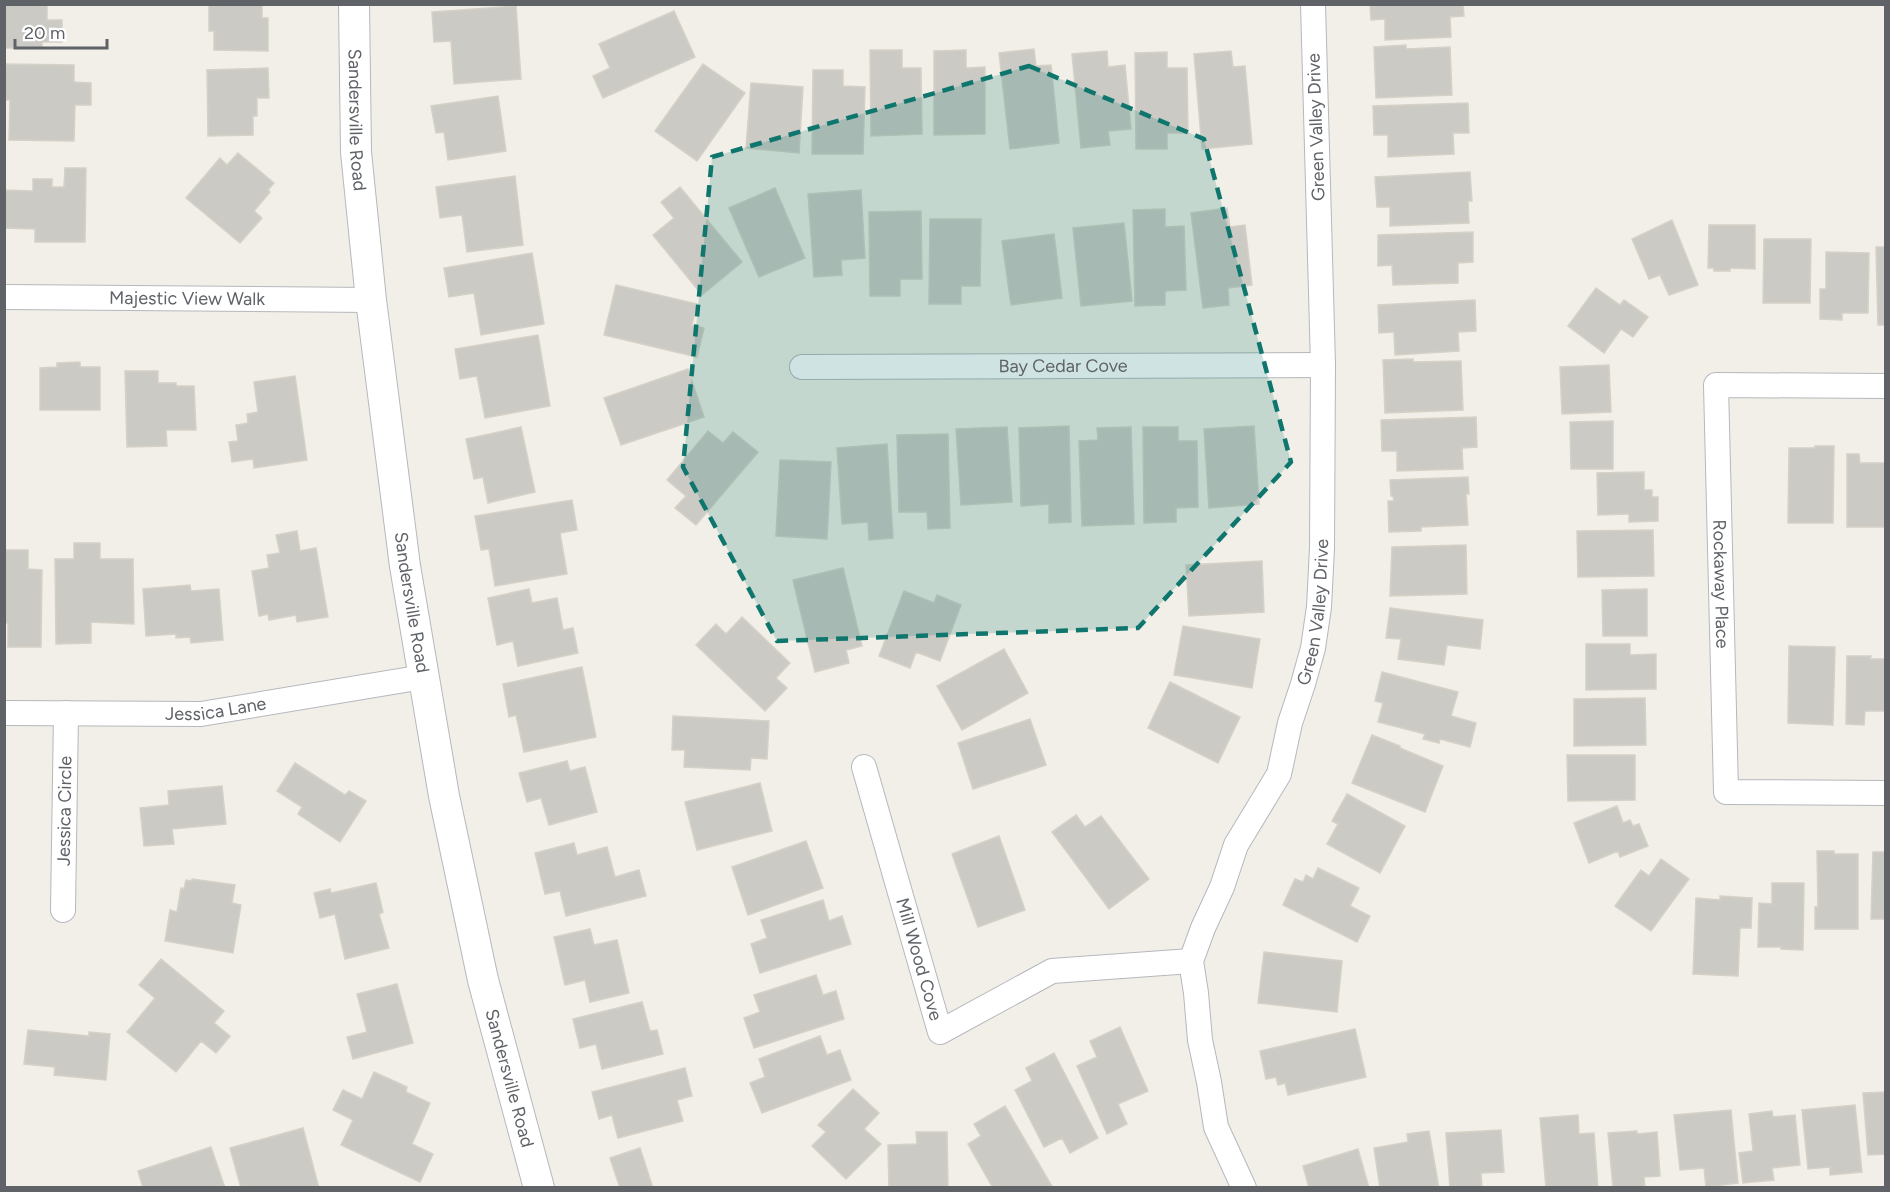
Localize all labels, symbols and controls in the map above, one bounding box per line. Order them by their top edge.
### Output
scale bar [15,12,106,50]
text: 20 m [24,22,65,44]
street label: Sandersville Road [344,49,371,192]
street label: Green Valley Drive [1302,53,1330,201]
street label: Majestic View Walk [109,287,265,310]
street label: Bay Cedar Cove [998,355,1128,377]
street label: Rockaway Place [1708,519,1733,649]
street label: Sandersville Road [390,531,434,675]
street label: Green Valley Drive [1292,539,1333,688]
street label: Jessica Lane [165,692,268,725]
street label: Jessica Circle [53,756,76,866]
street label: Mill Wood Cove [891,895,947,1023]
street label: Sandersville Road [480,1007,539,1150]

